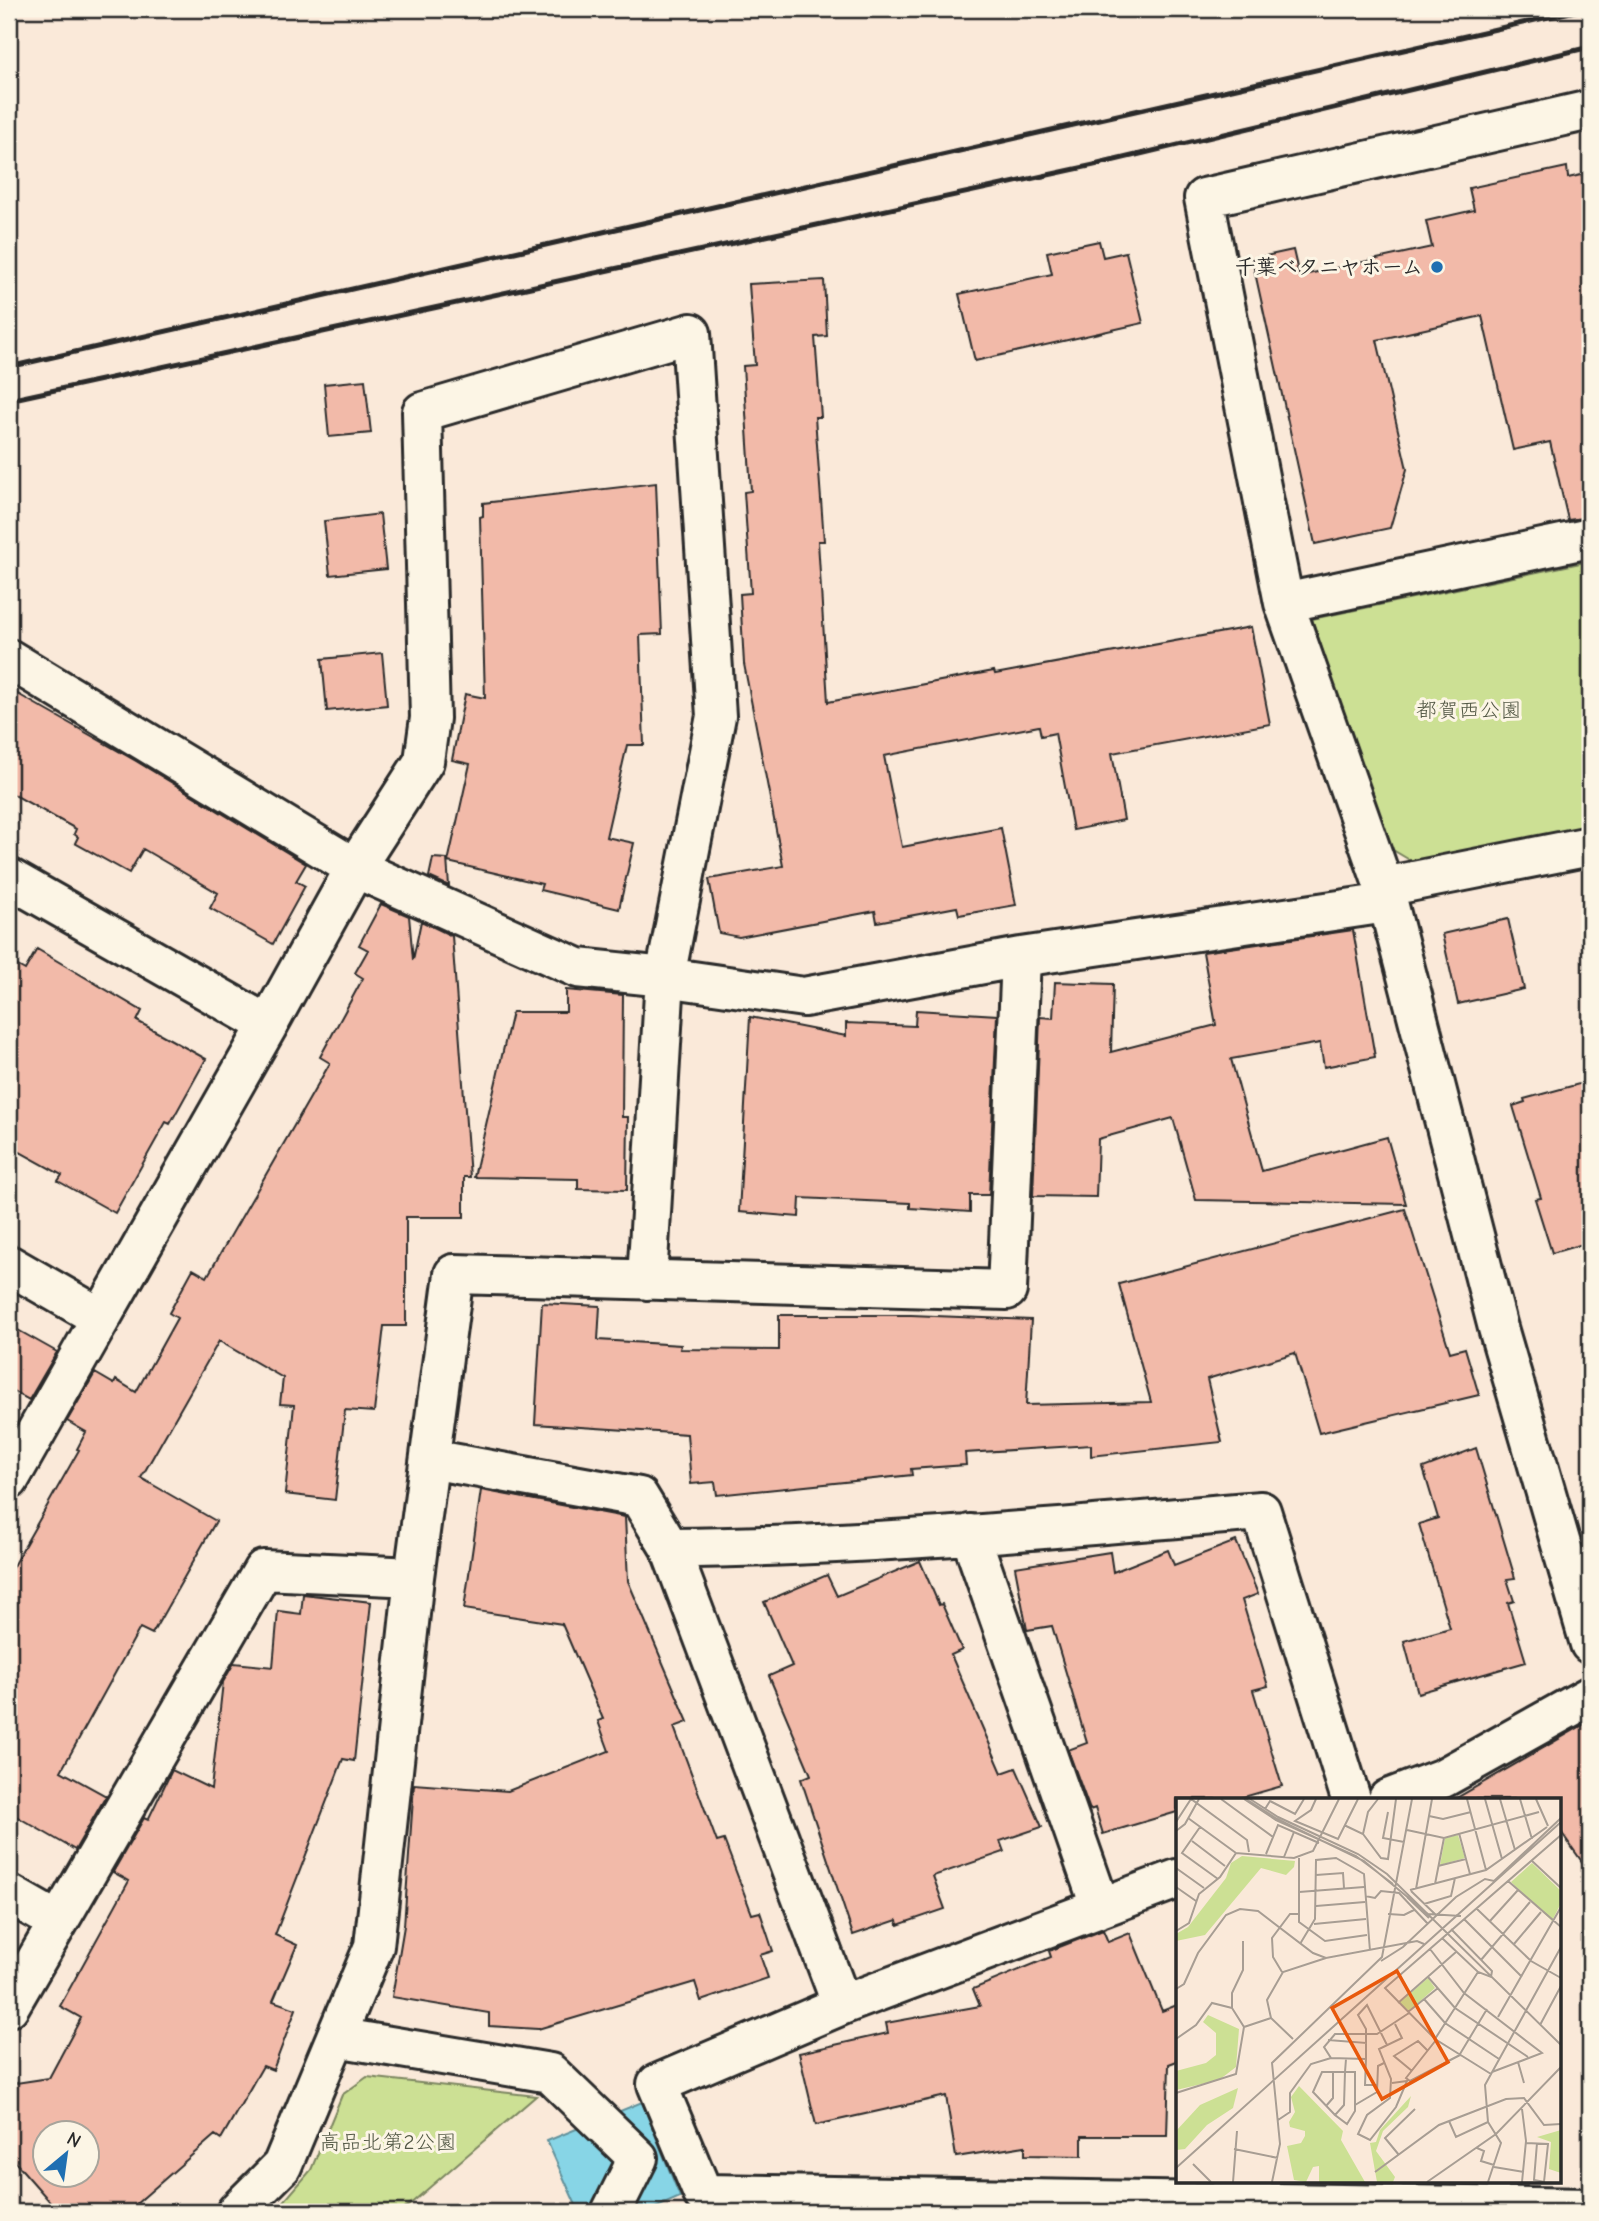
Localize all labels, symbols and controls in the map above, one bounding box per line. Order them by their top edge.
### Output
place label: 千葉ベタニヤホーム [1235,255,1423,279]
marker: 千葉ベタニヤホーム [1429,259,1445,275]
park label: 都賀西公園 [1417,698,1522,722]
inset map [1176,1798,1560,2182]
north arrow [32,2120,102,2190]
text: N [63,2127,85,2153]
park label: 高品北第2公園 [320,2130,456,2154]

